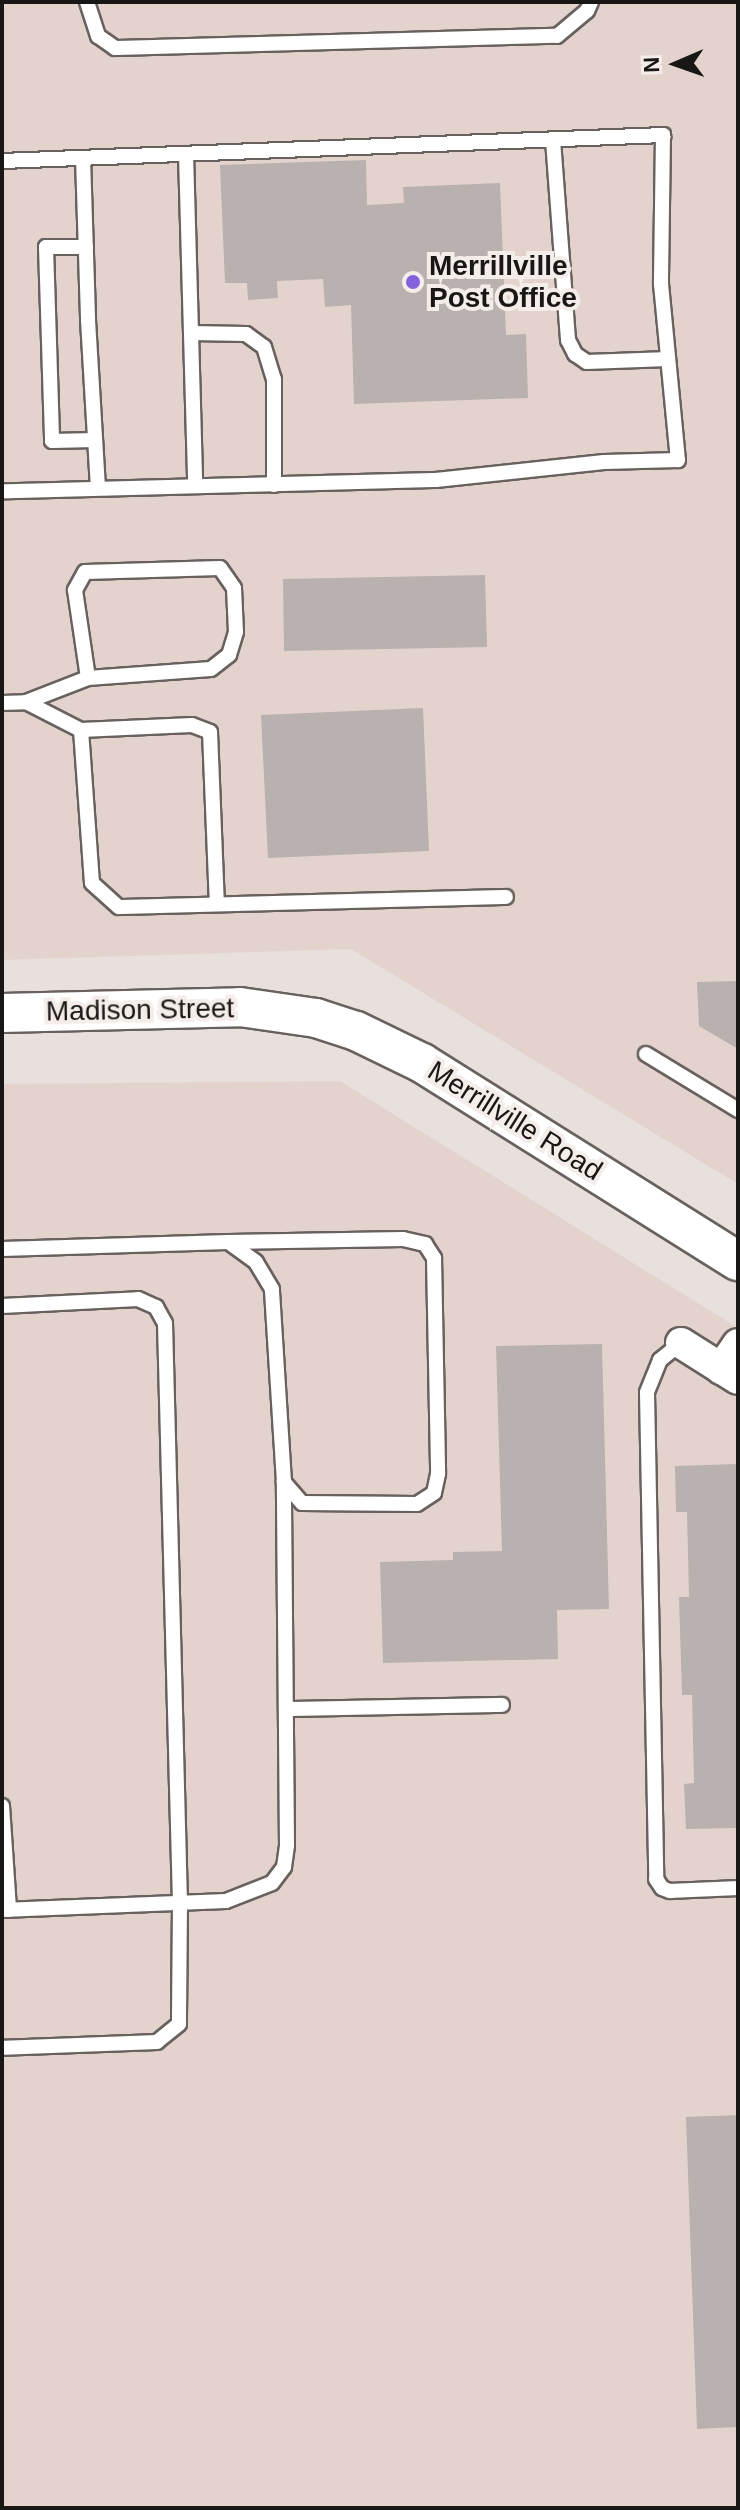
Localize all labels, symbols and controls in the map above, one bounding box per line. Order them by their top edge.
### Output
north arrow [636,24,716,104]
text: N [639,56,664,73]
place label: Merrillville Post Office [429,249,577,315]
marker: Merrillville Post Office [404,273,422,291]
street label: Madison Street [46,992,234,1028]
street label: Merrillville Road [422,1054,608,1188]

